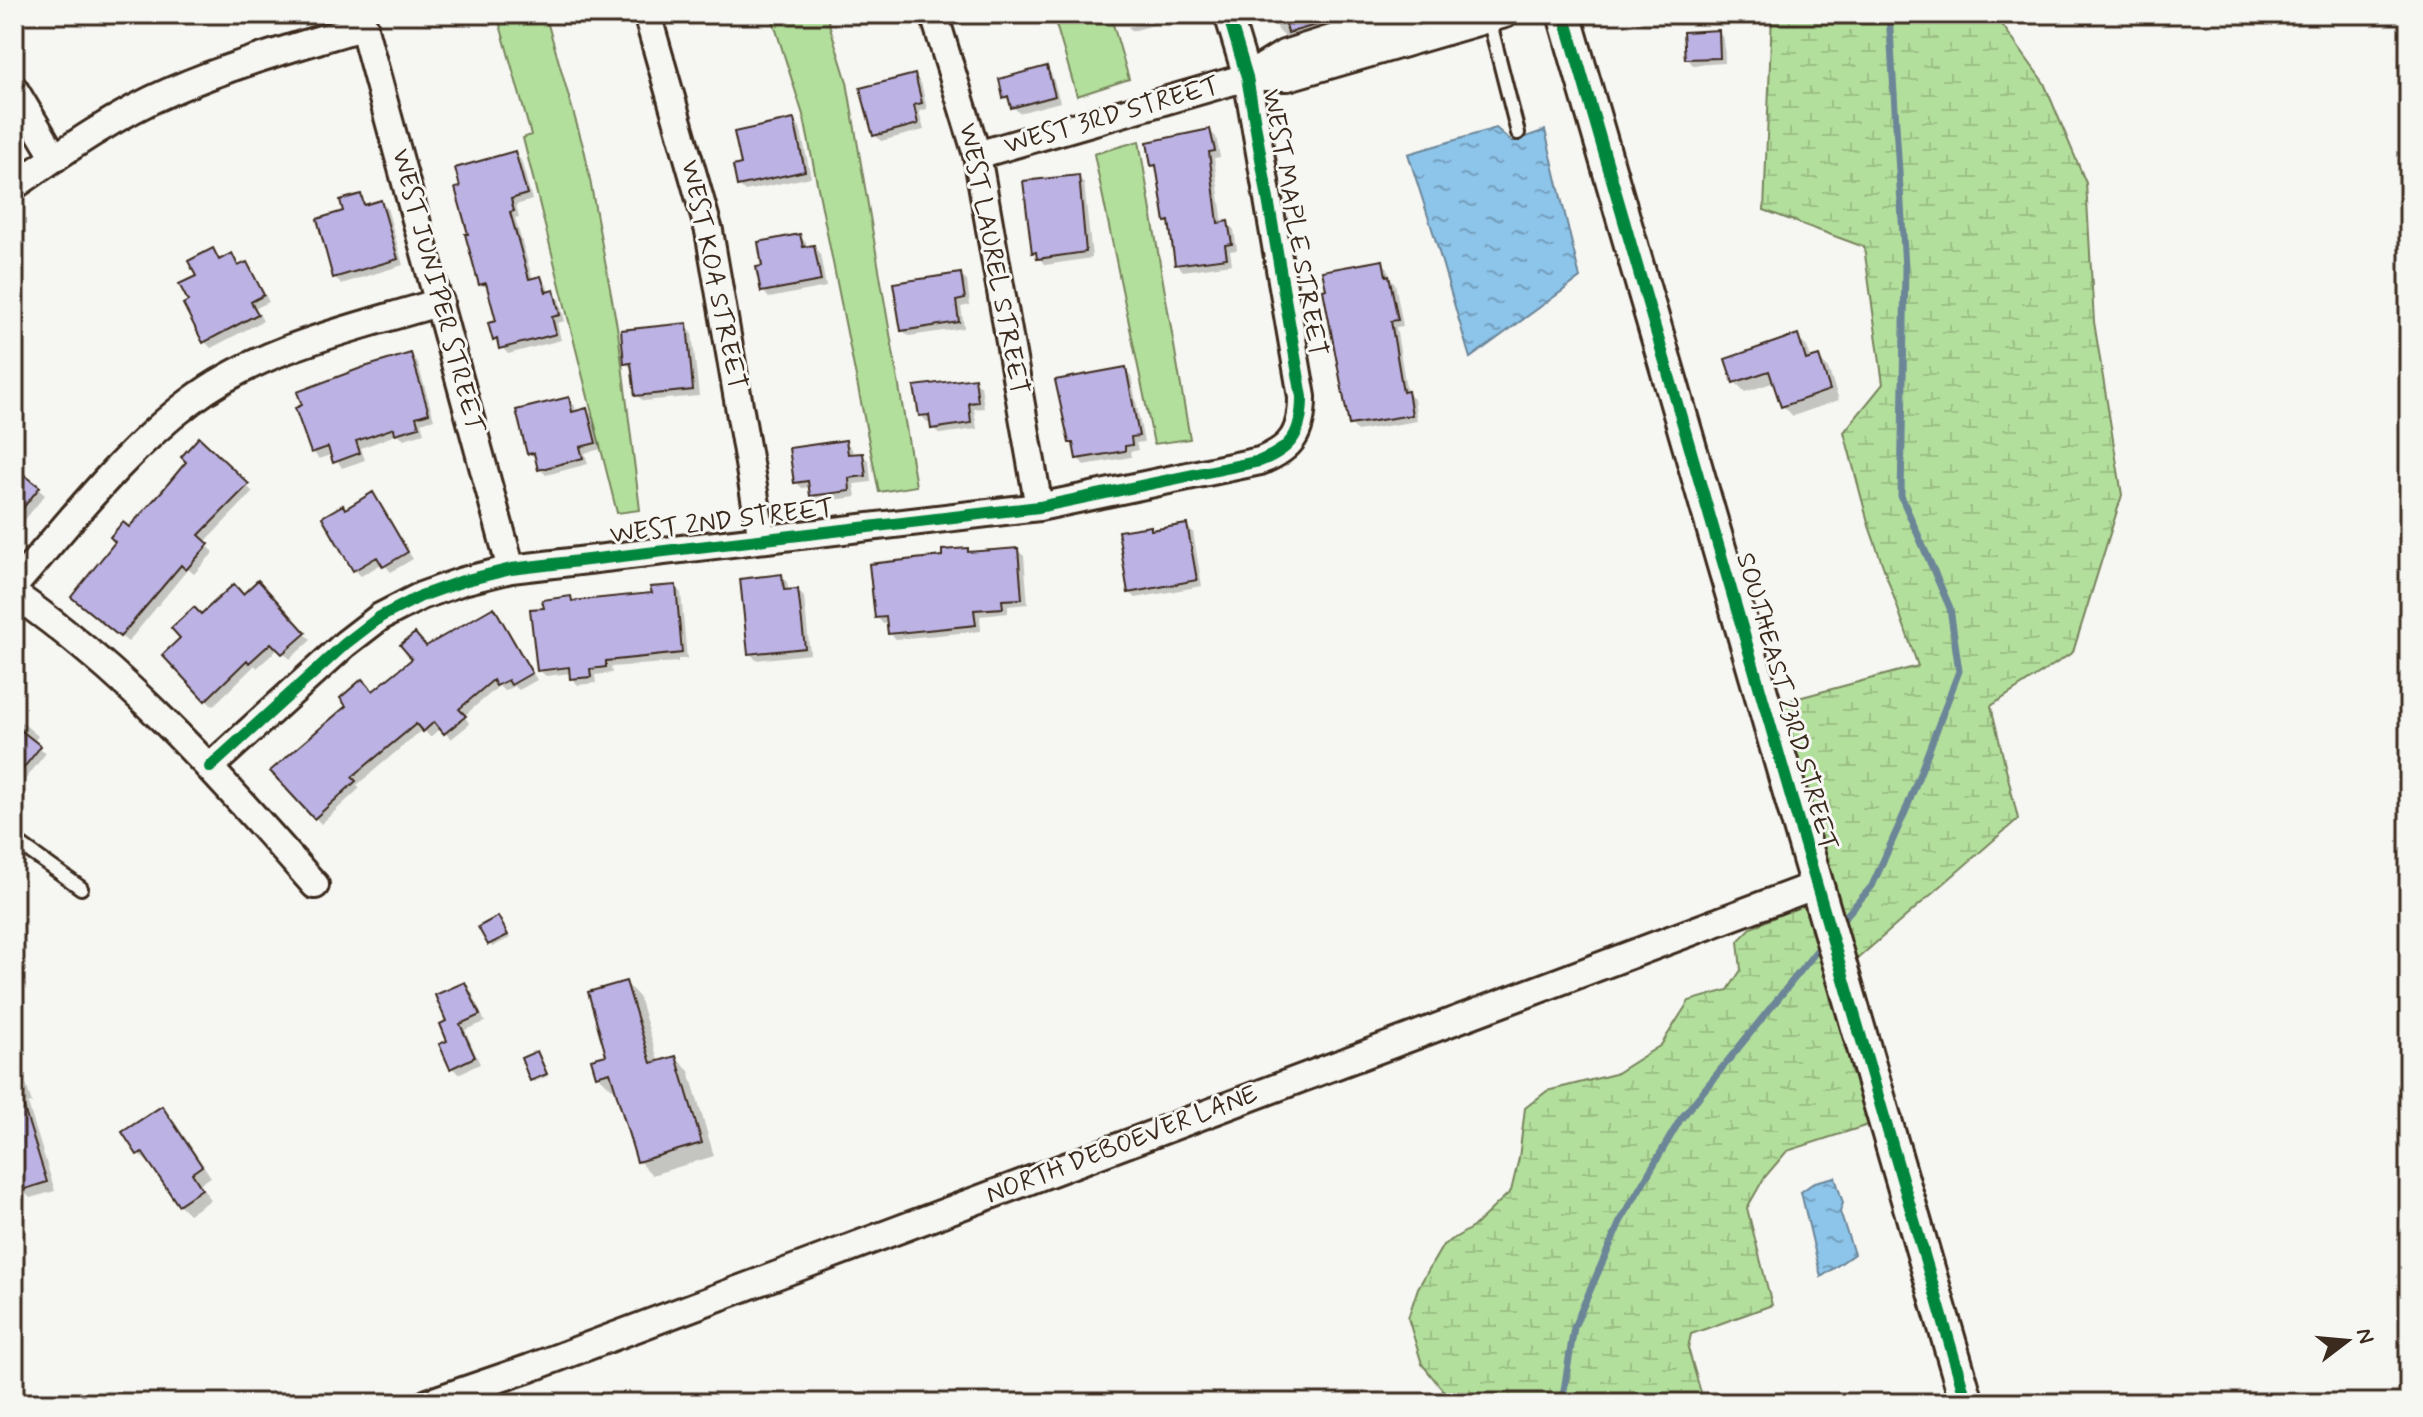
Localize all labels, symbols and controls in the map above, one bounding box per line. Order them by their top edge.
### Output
street label: WEST 3RD STREET [1000,69,1224,163]
street label: WEST MAPLE STREET [1254,87,1334,359]
street label: WEST LAUREL STREET [950,120,1036,398]
street label: WEST JUNIPER STREET [383,145,492,438]
street label: WEST KOA STREET [672,157,754,393]
street label: WEST 2ND STREET [608,491,836,553]
street label: SOUTHEAST 23RD STREET [1727,549,1845,855]
street label: NORTH DEBOEVER LANE [981,1077,1263,1213]
north arrow [2307,1301,2387,1381]
text: N [2349,1325,2380,1347]

